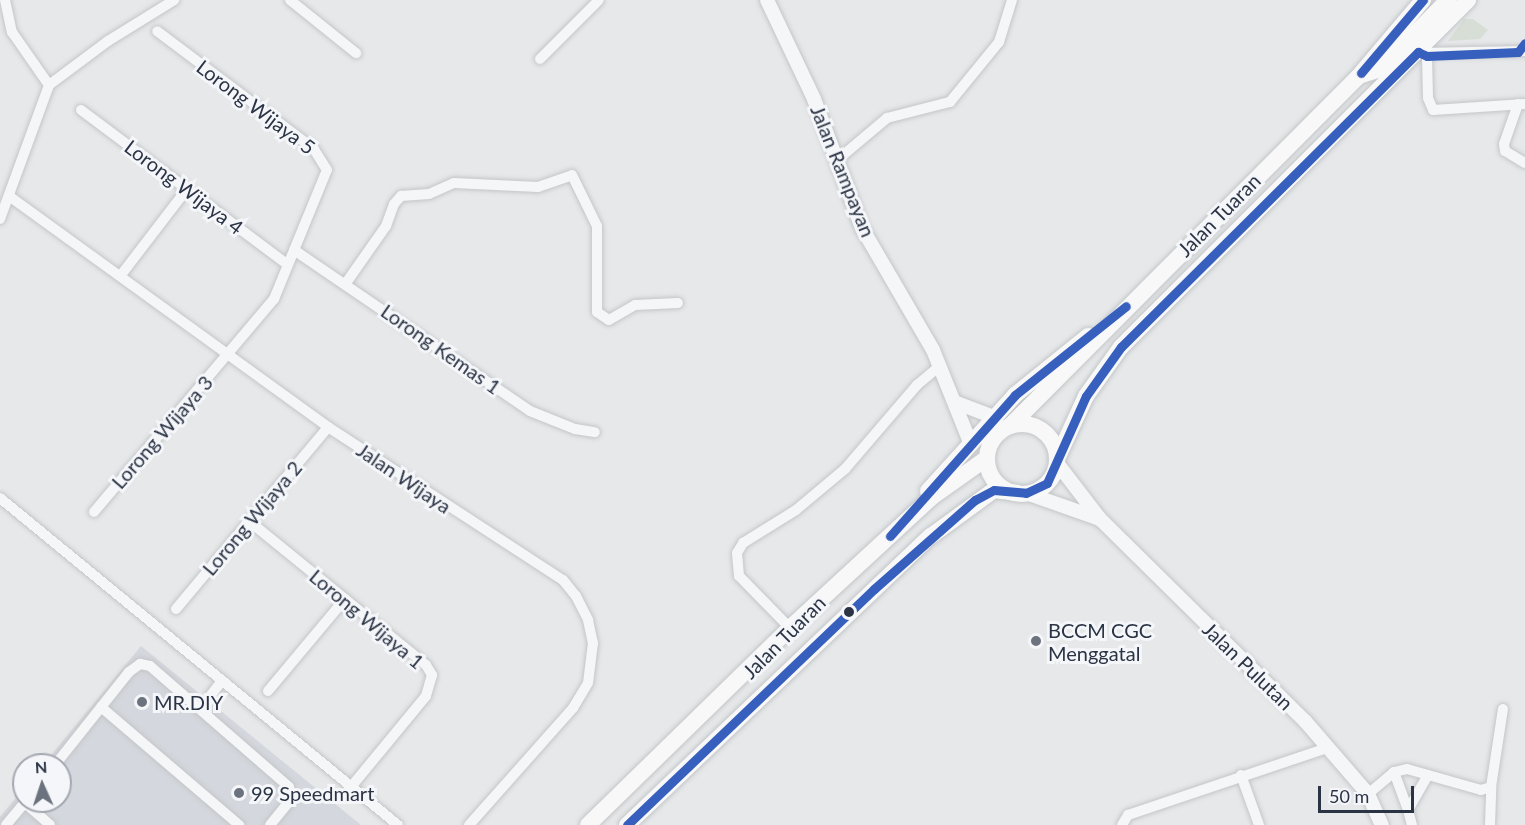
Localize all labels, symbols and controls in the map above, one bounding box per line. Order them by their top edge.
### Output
street label: Lorong Wijaya 5 [192,55,320,159]
street label: Jalan Rampayan [806,102,880,240]
street label: Lorong Wijaya 4 [120,135,248,239]
street label: Jalan Tuaran [1172,168,1266,262]
street label: Lorong Kemas 1 [377,299,505,399]
street label: Lorong Wijaya 3 [106,370,218,494]
street label: Jalan Wijaya [352,438,456,518]
street label: Lorong Wijaya 2 [197,456,307,580]
street label: Lorong Wijaya 1 [305,564,429,674]
street label: Jalan Tuaran [737,590,831,684]
unlabelled marker [843,606,855,618]
street label: Jalan Pulutan [1198,617,1298,715]
place label: BCCM CGC Menggatal [1048,618,1152,665]
marker: BCCM CGC Menggatal [1029,634,1043,648]
place label: MR.DIY [154,690,223,714]
marker: MR.DIY [135,695,149,709]
north arrow [12,753,72,813]
text: N [34,757,48,776]
scale bar [1321,774,1417,812]
place label: 99 Speedmart [251,781,374,805]
text: 50 m [1329,785,1369,807]
marker: 99 Speedmart [232,786,246,800]

